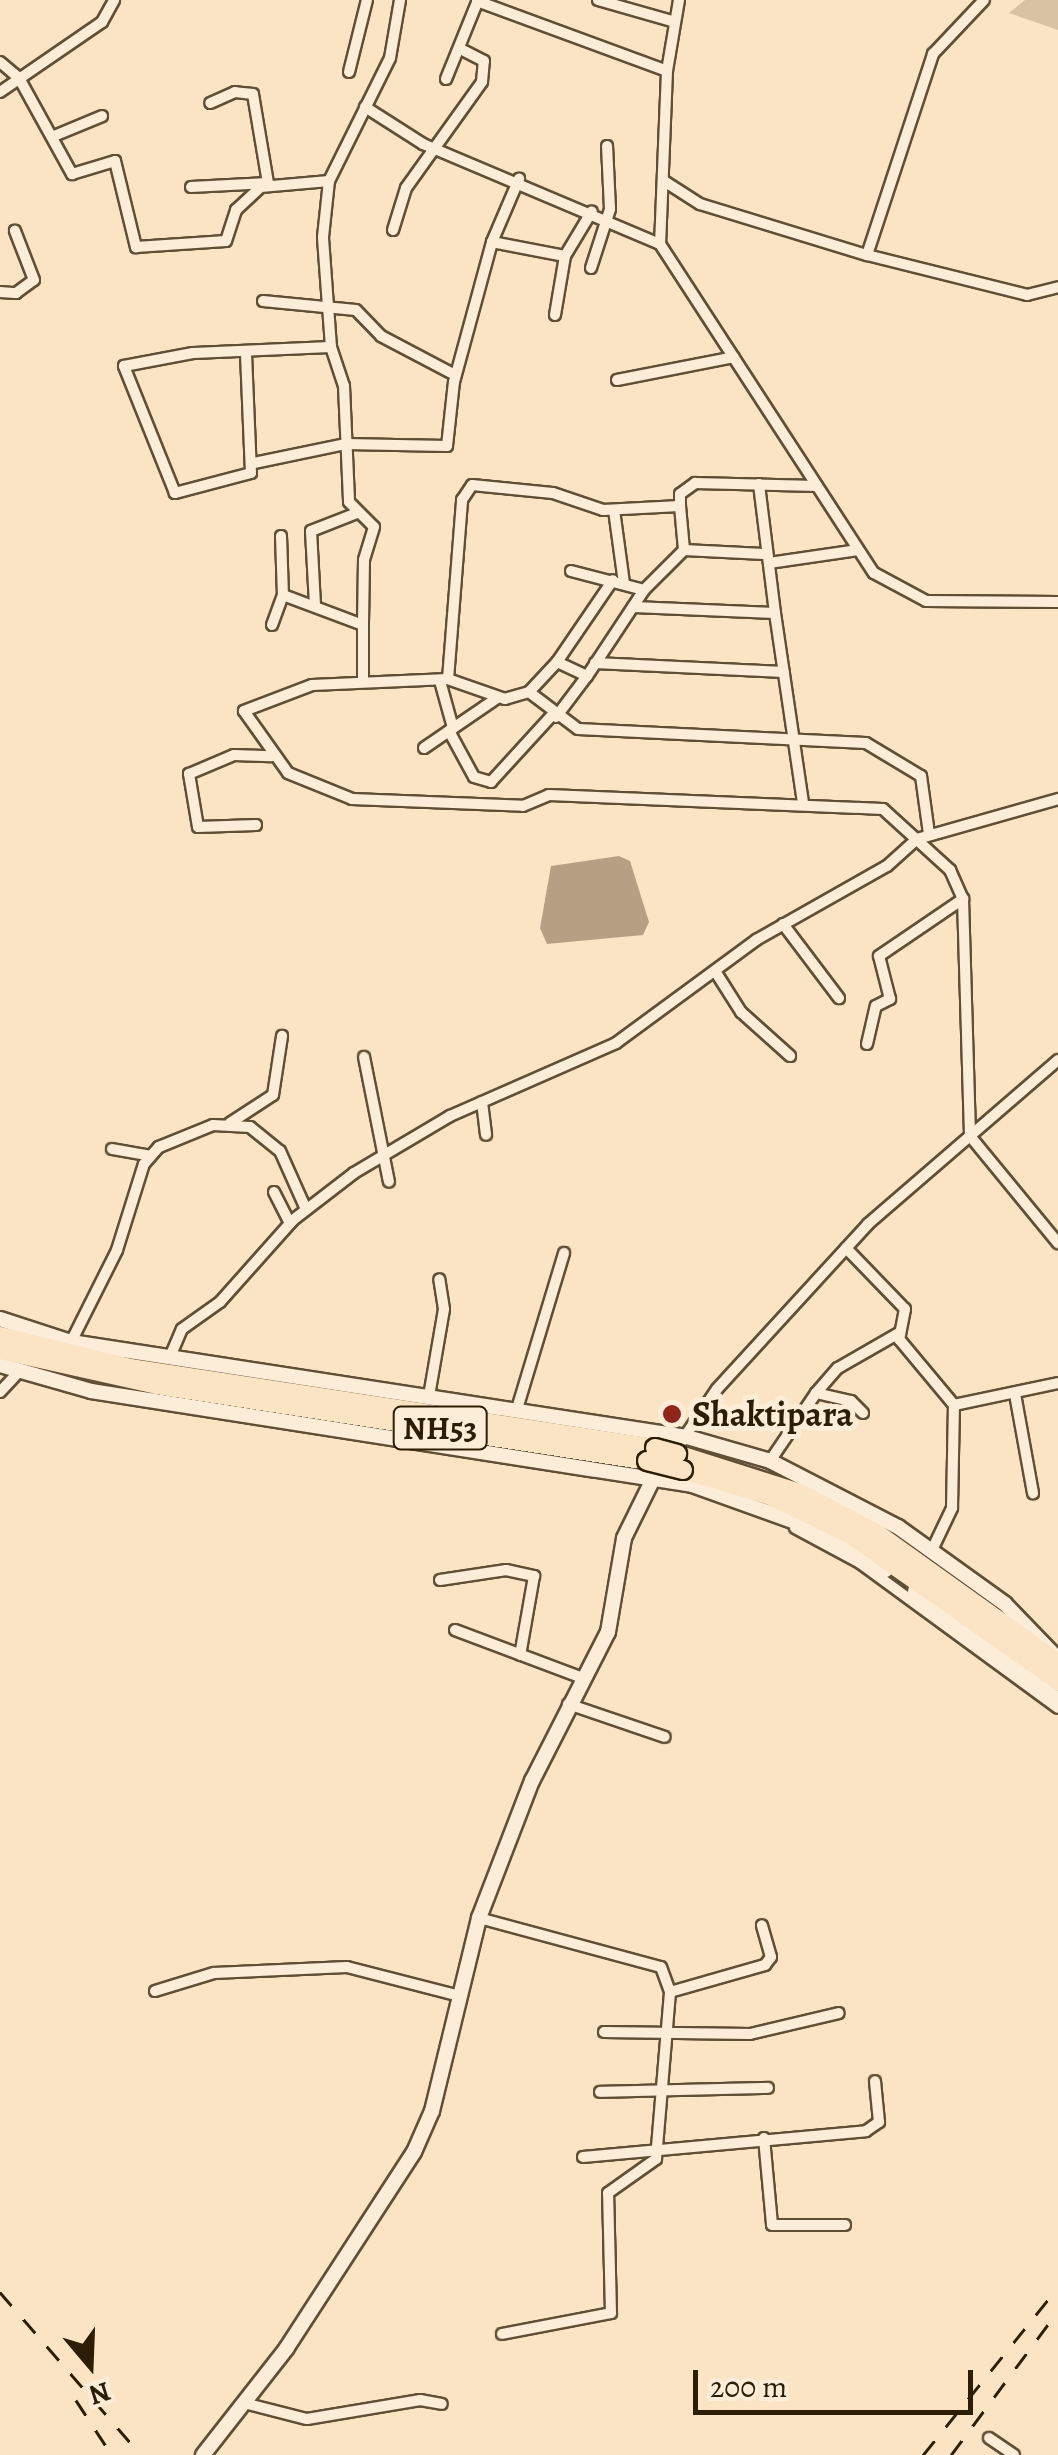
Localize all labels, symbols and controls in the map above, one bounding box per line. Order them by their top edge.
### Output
place label: Shaktipara [692,1393,853,1435]
road number: NH53 [392,1401,488,1455]
marker: Shaktipara [661,1403,683,1425]
north arrow [40,2315,140,2415]
scale bar [698,2350,978,2412]
text: 200 m [710,2367,787,2407]
text: N [84,2372,116,2415]

